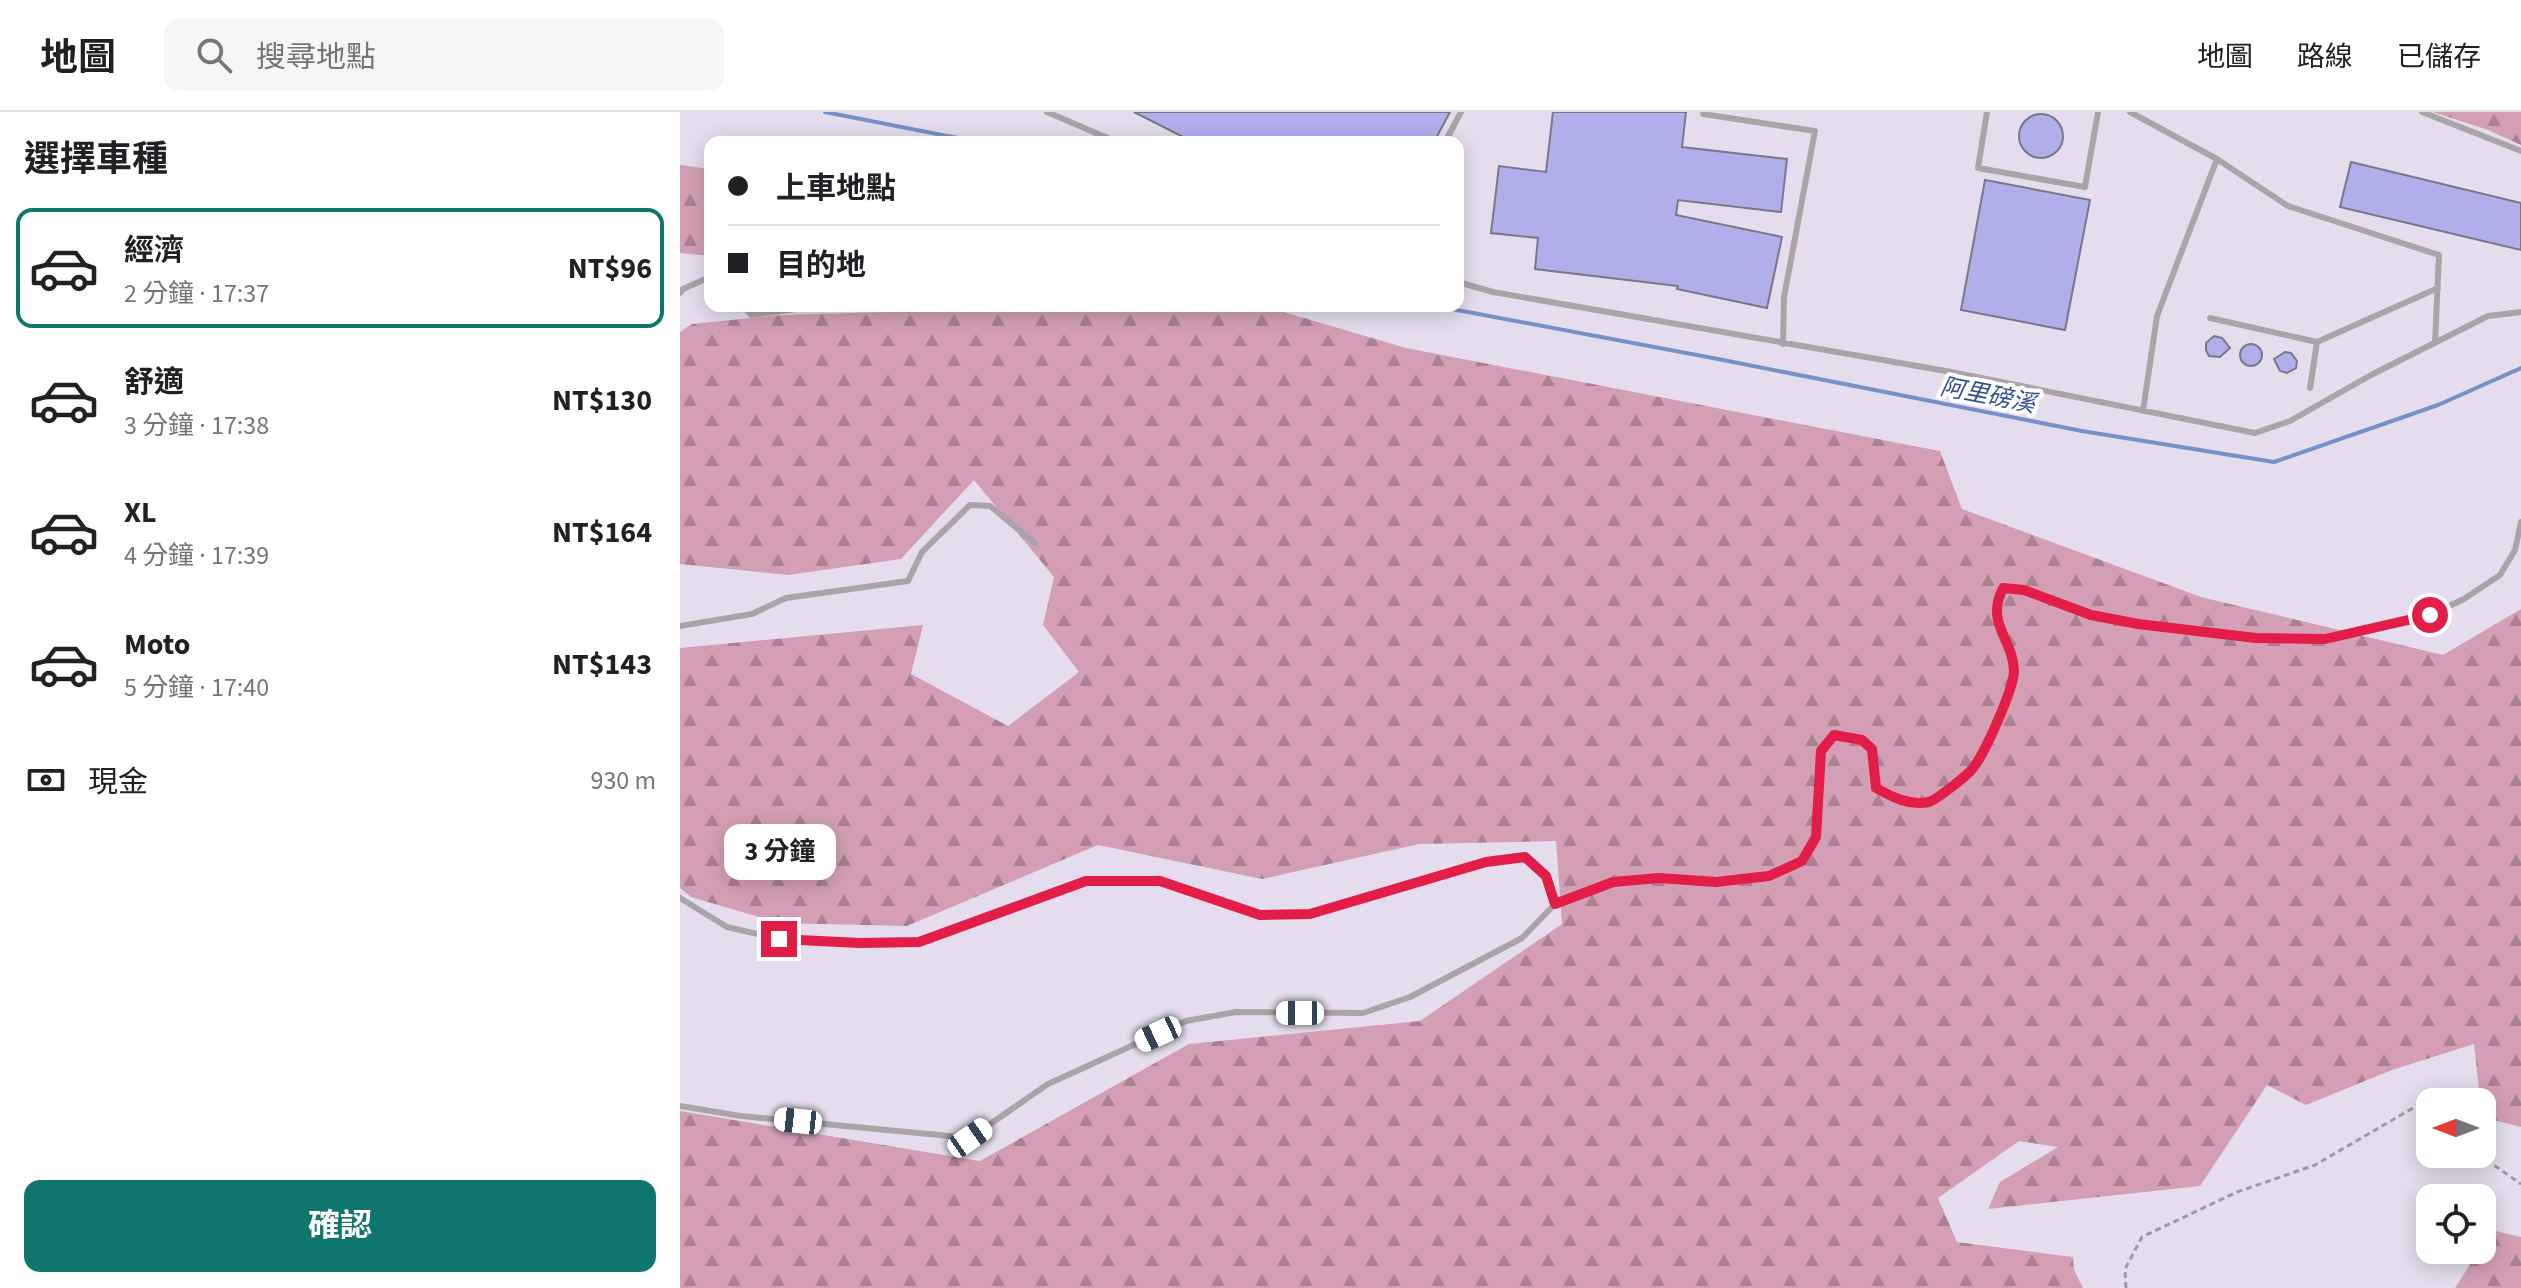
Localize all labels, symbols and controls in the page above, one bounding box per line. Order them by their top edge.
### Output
search box [164,19,724,91]
text: 地圖 [40,31,116,85]
icon: search [192,33,236,77]
text: 搜尋地點 [256,36,376,79]
text: 地圖 [2197,37,2253,77]
text: 路線 [2297,37,2353,77]
text: 已儲存 [2397,37,2481,77]
text: 選擇車種 [24,134,168,185]
text: 上車地點 [776,167,896,210]
text: 經濟 [124,229,184,272]
icon: car [28,232,100,304]
text: 目的地 [776,244,866,287]
text: NT$96 [568,247,652,290]
text: 2 分鐘 · 17:37 [124,275,269,312]
text: 舒適 [124,361,184,404]
icon: car [28,364,100,436]
water label: 阿里磅溪 [1937,369,2041,422]
text: NT$130 [552,379,652,422]
text: 3 分鐘 · 17:38 [124,407,269,444]
text: XL [124,491,157,534]
icon: car [28,496,100,568]
text: NT$164 [552,511,652,554]
text: 4 分鐘 · 17:39 [124,537,269,574]
route start [2412,597,2448,633]
text: Moto [124,623,190,666]
icon: car [28,628,100,700]
text: NT$143 [552,643,652,686]
text: 5 分鐘 · 17:40 [124,669,269,706]
icon: cash [24,758,68,802]
text: 現金 [88,761,148,804]
text: 930 m [590,762,656,799]
callout: 3 分鐘 [723,823,835,879]
text: 3 分鐘 [745,833,815,870]
route end [761,921,797,957]
car [1276,1001,1324,1025]
car [1131,1013,1185,1055]
north arrow [2416,1088,2496,1168]
map controls [2416,1088,2496,1264]
car [773,1107,823,1135]
car [943,1114,997,1162]
button: 確認 [24,1180,656,1272]
button: locate [2416,1184,2496,1264]

